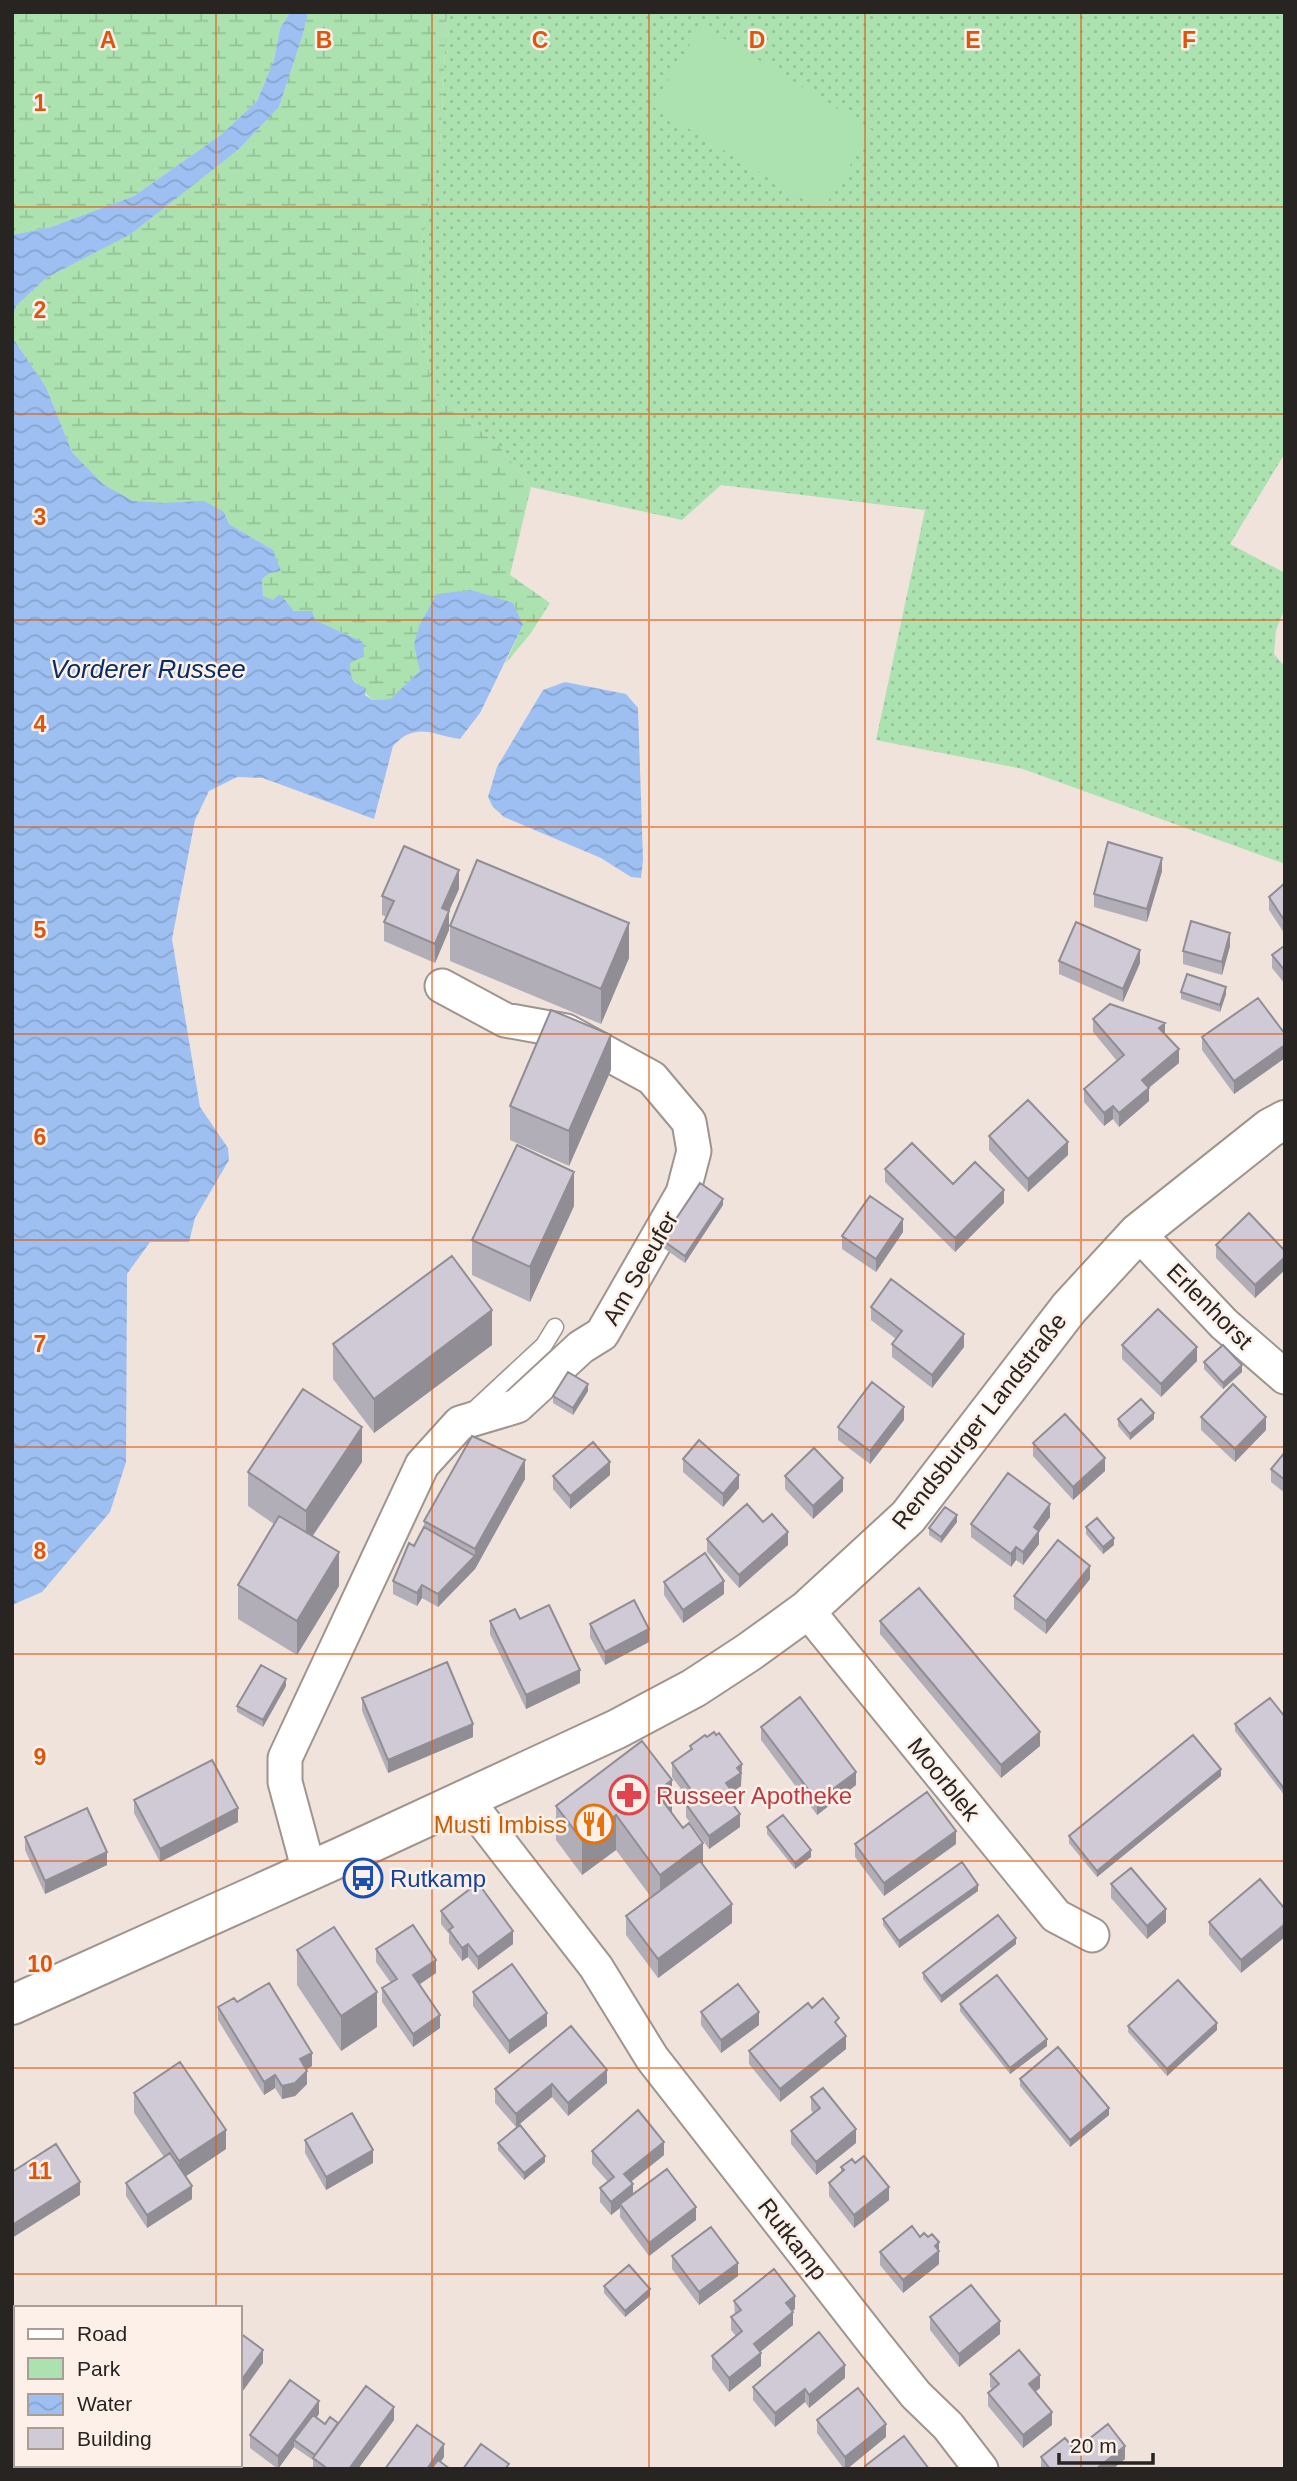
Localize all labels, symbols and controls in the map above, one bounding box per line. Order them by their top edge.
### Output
text: A [100,27,116,53]
text: B [316,27,332,53]
text: C [532,27,548,53]
text: D [749,27,765,53]
text: E [965,27,981,53]
text: F [1182,27,1196,53]
text: 1 [34,90,47,116]
text: 2 [34,297,46,323]
text: 3 [34,504,46,530]
water label: Vorderer Russee [50,654,246,684]
text: 4 [34,711,47,737]
text: 5 [34,917,47,943]
text: 6 [34,1124,46,1150]
street label: Am Seeufer [597,1206,683,1330]
street label: Erlenhorst [1162,1258,1258,1354]
street label: Rendsburger Landstraße [886,1308,1072,1534]
text: 7 [34,1331,46,1357]
text: 8 [34,1538,47,1564]
street label: Moorblek [902,1732,986,1827]
text: 9 [34,1744,46,1770]
pharmacy icon: Russeer Apotheke [608,1774,650,1816]
place label: Russeer Apotheke [656,1782,852,1809]
restaurant icon: Musti Imbiss [573,1803,615,1845]
place label: Musti Imbiss [434,1811,567,1838]
bus stop icon: Rutkamp [342,1857,384,1899]
place label: Rutkamp [390,1865,486,1892]
text: 10 [27,1951,53,1977]
text: 11 [28,2158,52,2184]
street label: Rutkamp [753,2193,833,2285]
legend [14,2306,242,2467]
text: Road [77,2322,127,2345]
text: Park [77,2357,121,2380]
text: Water [77,2392,132,2415]
scale bar [1059,2422,1154,2466]
text: Building [77,2427,152,2450]
text: 20 m [1070,2434,1117,2457]

